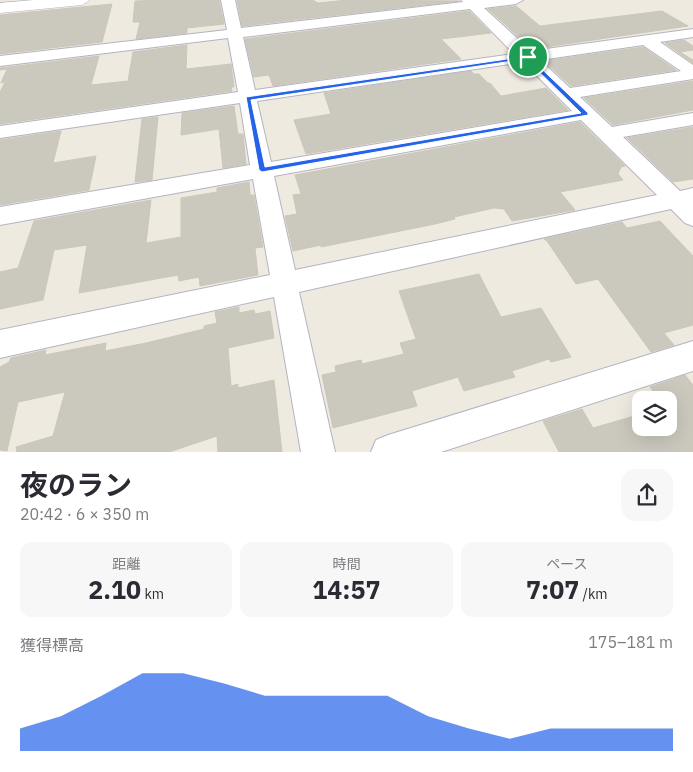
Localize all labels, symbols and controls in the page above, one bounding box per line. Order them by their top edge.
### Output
pin [507,36,549,78]
icon: arrive [514,43,542,71]
map controls [632,391,677,436]
button: layers [632,391,677,436]
text: 夜のラン [20,466,132,503]
button: share [621,469,673,521]
text: 20:42 · 6 × 350 m [20,504,149,524]
text: 距離 [112,555,140,573]
text: 時間 [332,555,360,573]
text: ペース [546,555,587,573]
text: 2.10 [88,573,141,606]
text: 14:57 [312,573,381,606]
text: 7:07 [526,573,579,606]
text: km [141,585,164,603]
text: /km [579,585,608,603]
text: 175–181 m [588,632,673,652]
text: 獲得標高 [20,635,84,655]

